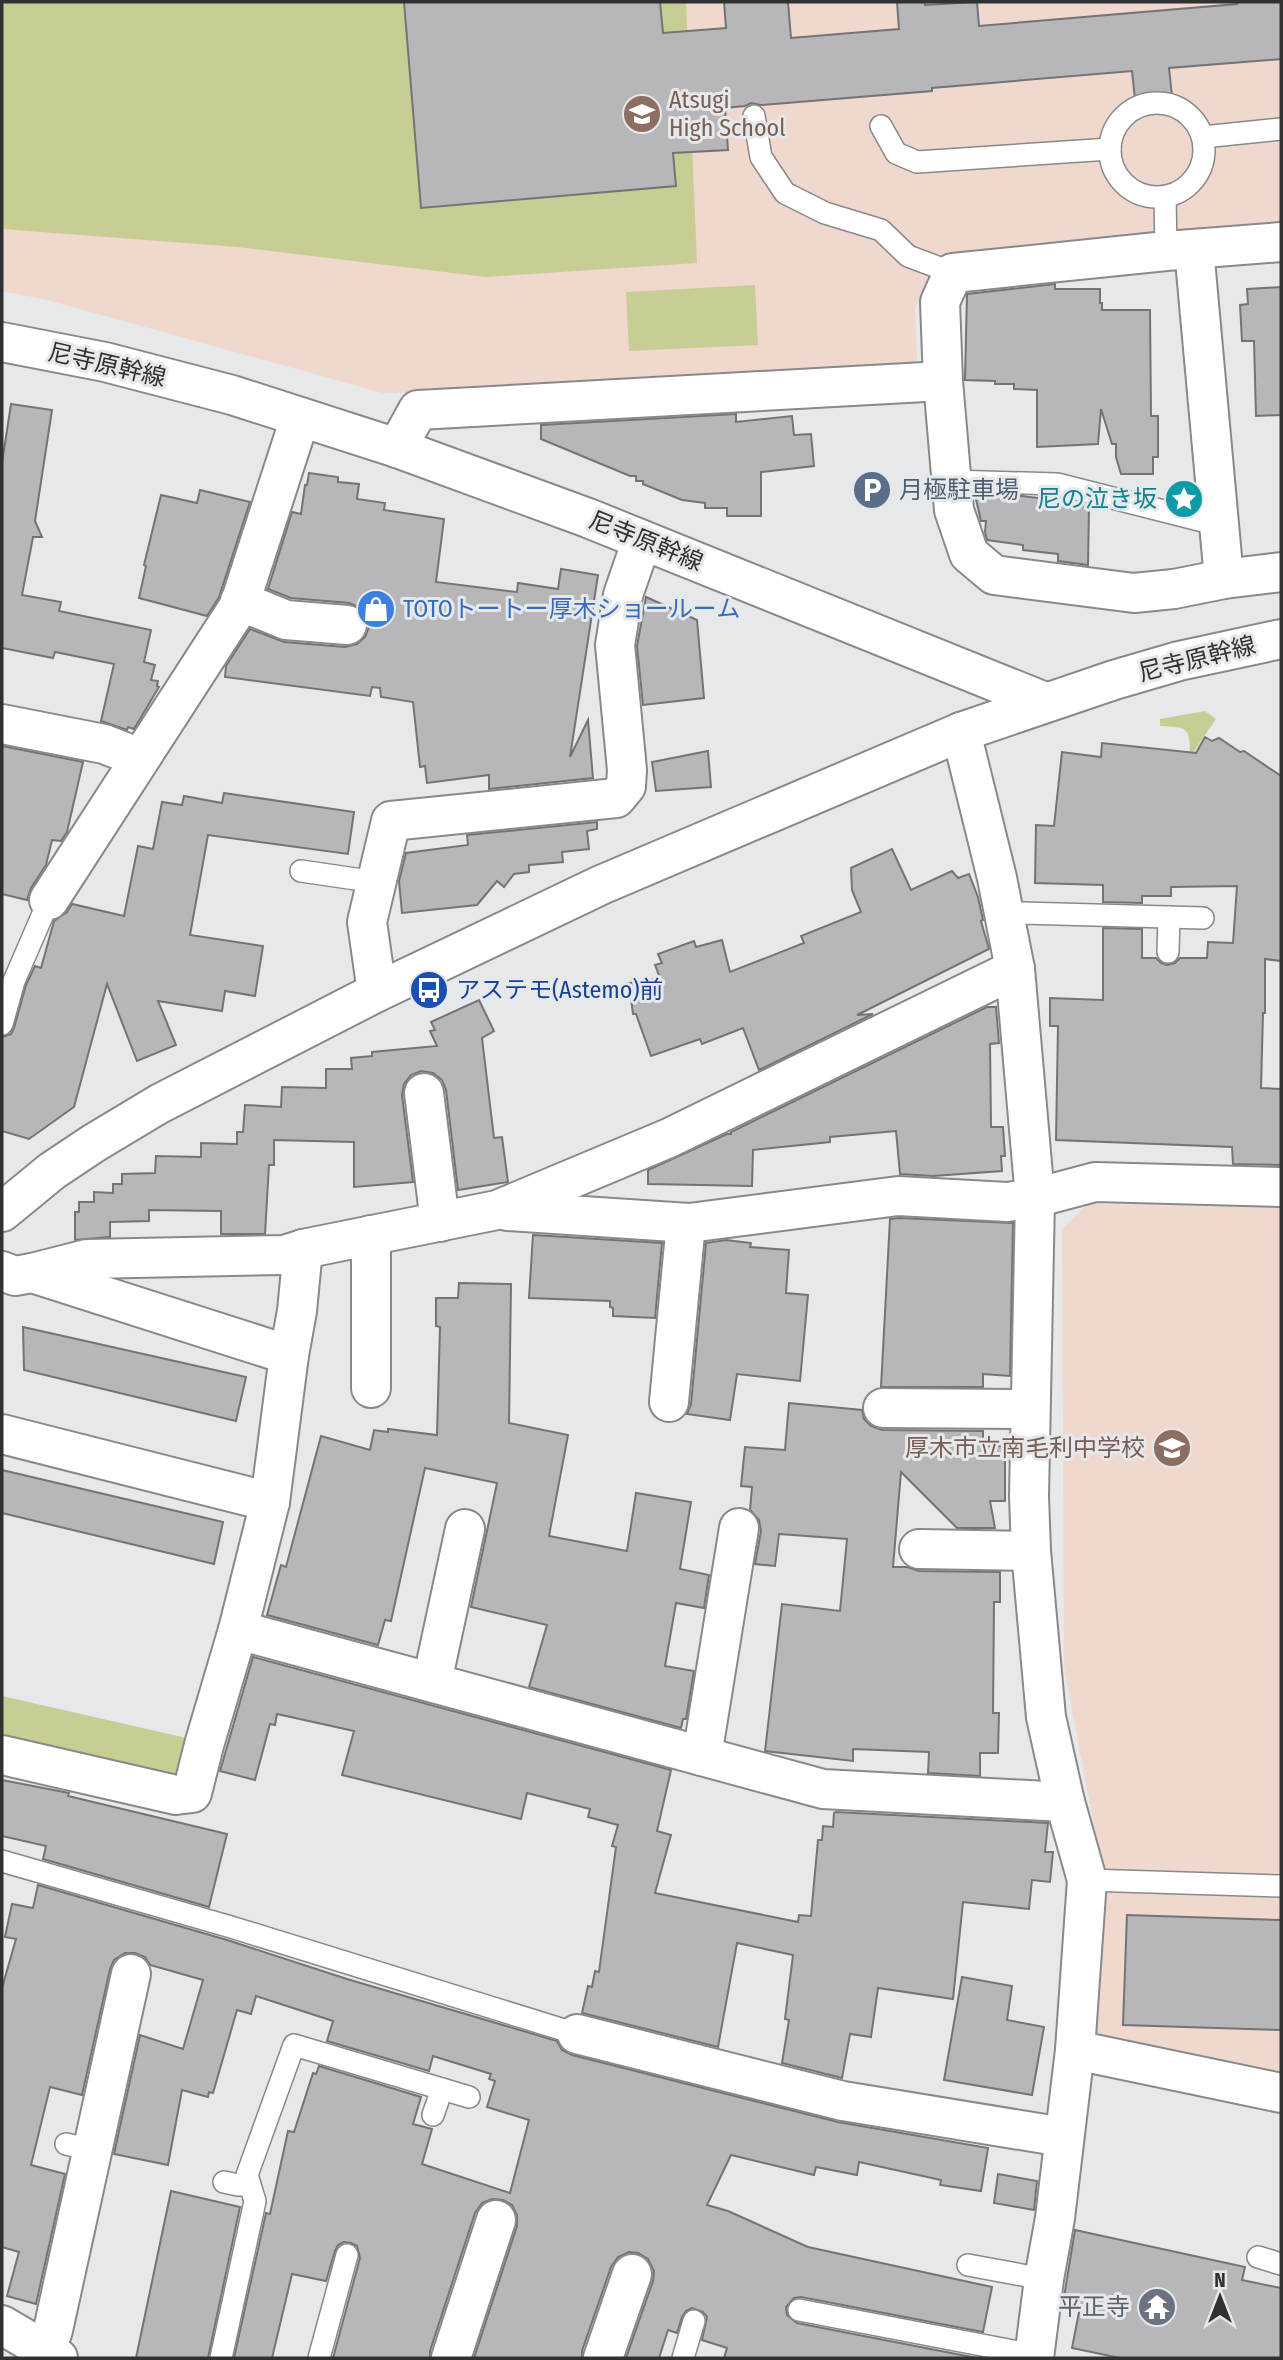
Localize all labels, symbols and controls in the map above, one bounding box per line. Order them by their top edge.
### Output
place label: Atsugi High School [669,86,786,142]
school or university icon: Atsugi High School [621,93,663,135]
street label: 尼寺原幹線 [45,338,169,392]
parking icon: 月極駐車場 [851,469,893,511]
place label: 月極駐車場 [899,476,1019,504]
place icon: 尼の泣き坂 [1163,478,1205,520]
place label: 尼の泣き坂 [1037,485,1157,513]
street label: 尼寺原幹線 [585,506,707,576]
shop icon: TOTOトートー厚木ショールーム [355,588,397,630]
place label: TOTOトートー厚木ショールーム [403,595,740,623]
street label: 尼寺原幹線 [1135,631,1259,687]
bus stop icon: アステモ(Astemo)前 [408,969,450,1011]
place label: アステモ(Astemo)前 [456,976,663,1004]
school or university icon: 厚木市立南毛利中学校 [1151,1427,1193,1469]
place label: 厚木市立南毛利中学校 [905,1434,1145,1462]
north arrow [1185,2262,1255,2332]
text: N [1214,2269,1226,2292]
temple icon: 平正寺 [1136,2286,1178,2328]
place label: 平正寺 [1058,2293,1130,2321]

